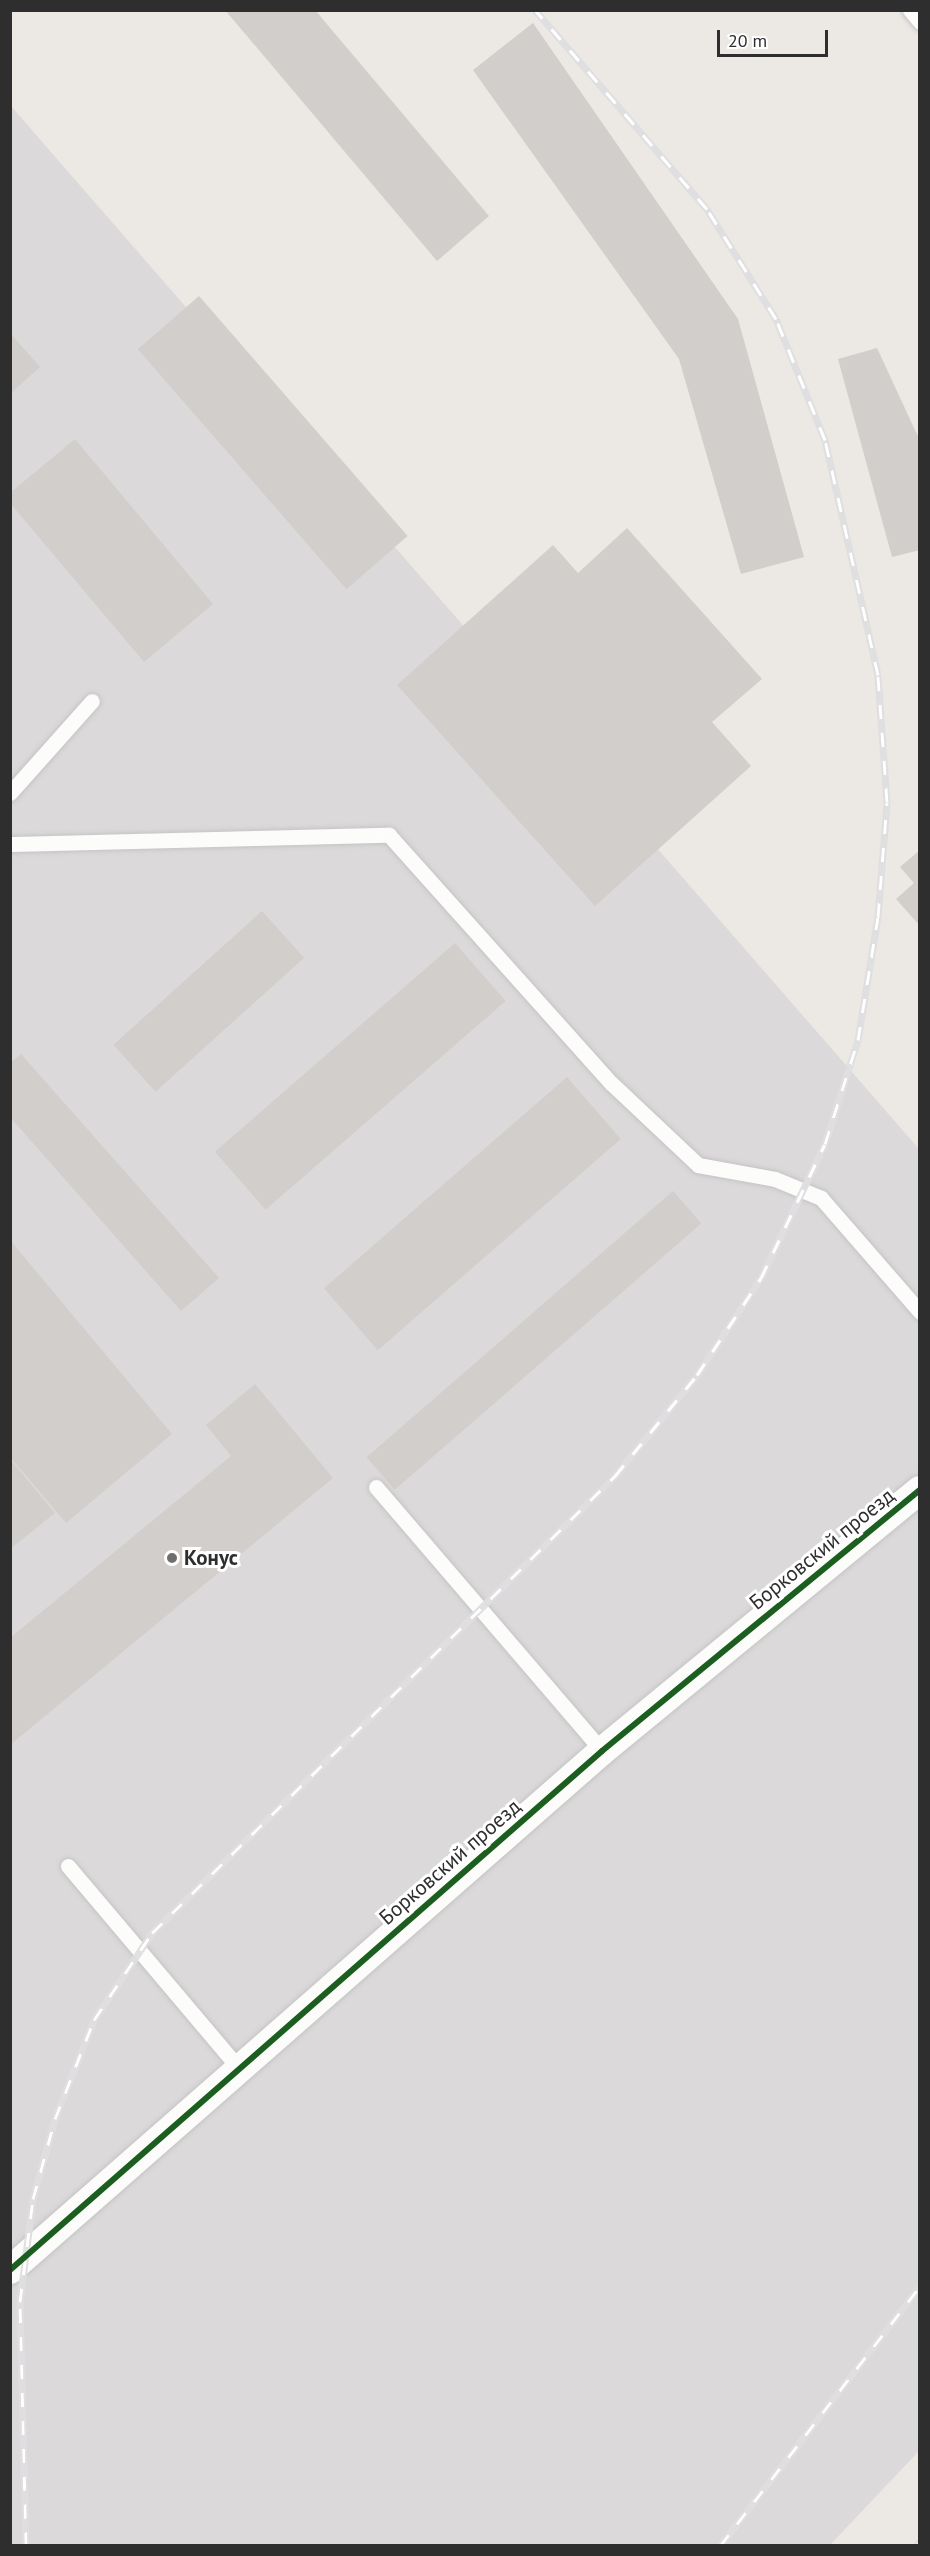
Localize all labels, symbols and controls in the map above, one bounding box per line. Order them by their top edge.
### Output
scale bar [720,18,831,56]
text: 20 m [728,29,767,52]
street label: Борковский проезд [745,1483,899,1615]
place label: Конус [184,1545,238,1571]
marker: Конус [165,1551,179,1565]
street label: Борковский проезд [374,1794,526,1930]

